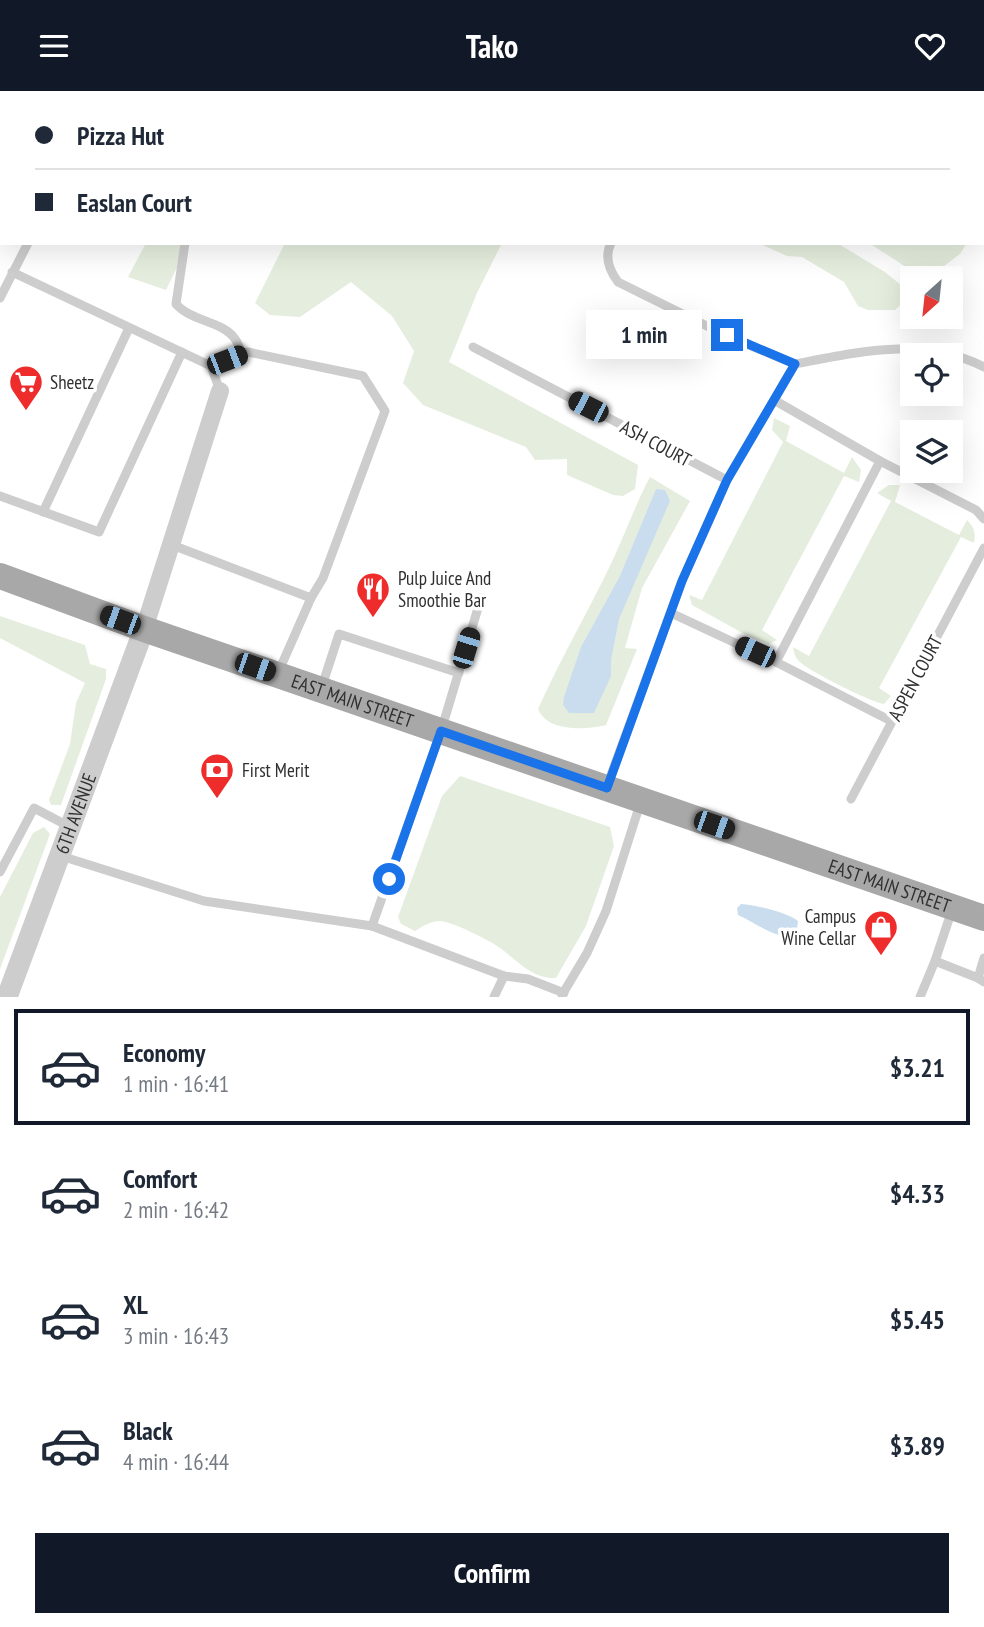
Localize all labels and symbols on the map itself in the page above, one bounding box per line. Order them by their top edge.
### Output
north arrow [900,266,962,329]
callout: 1 min [587,310,702,359]
route end [711,319,743,351]
car [204,343,251,377]
supermarket icon: Sheetz [7,363,45,412]
place label: Sheetz [50,370,94,394]
car [565,388,612,426]
street label: ASH COURT [617,414,696,472]
place label: Pulp Juice And Smoothie Bar [398,566,491,612]
restaurant icon: Pulp Juice And Smoothie Bar [354,570,392,619]
car [97,603,144,637]
car [450,625,483,671]
street label: ASPEN COURT [882,631,948,725]
car [732,634,779,670]
car [232,650,279,684]
street label: EAST MAIN STREET [288,669,417,733]
bank icon: First Merit [198,751,236,800]
place label: First Merit [242,758,310,782]
street label: 6TH AVENUE [49,770,101,857]
car [691,808,738,842]
street label: EAST MAIN STREET [825,853,954,918]
route start [373,863,405,895]
place label: Campus Wine Cellar [781,904,857,950]
shop icon: Campus Wine Cellar [862,908,900,957]

